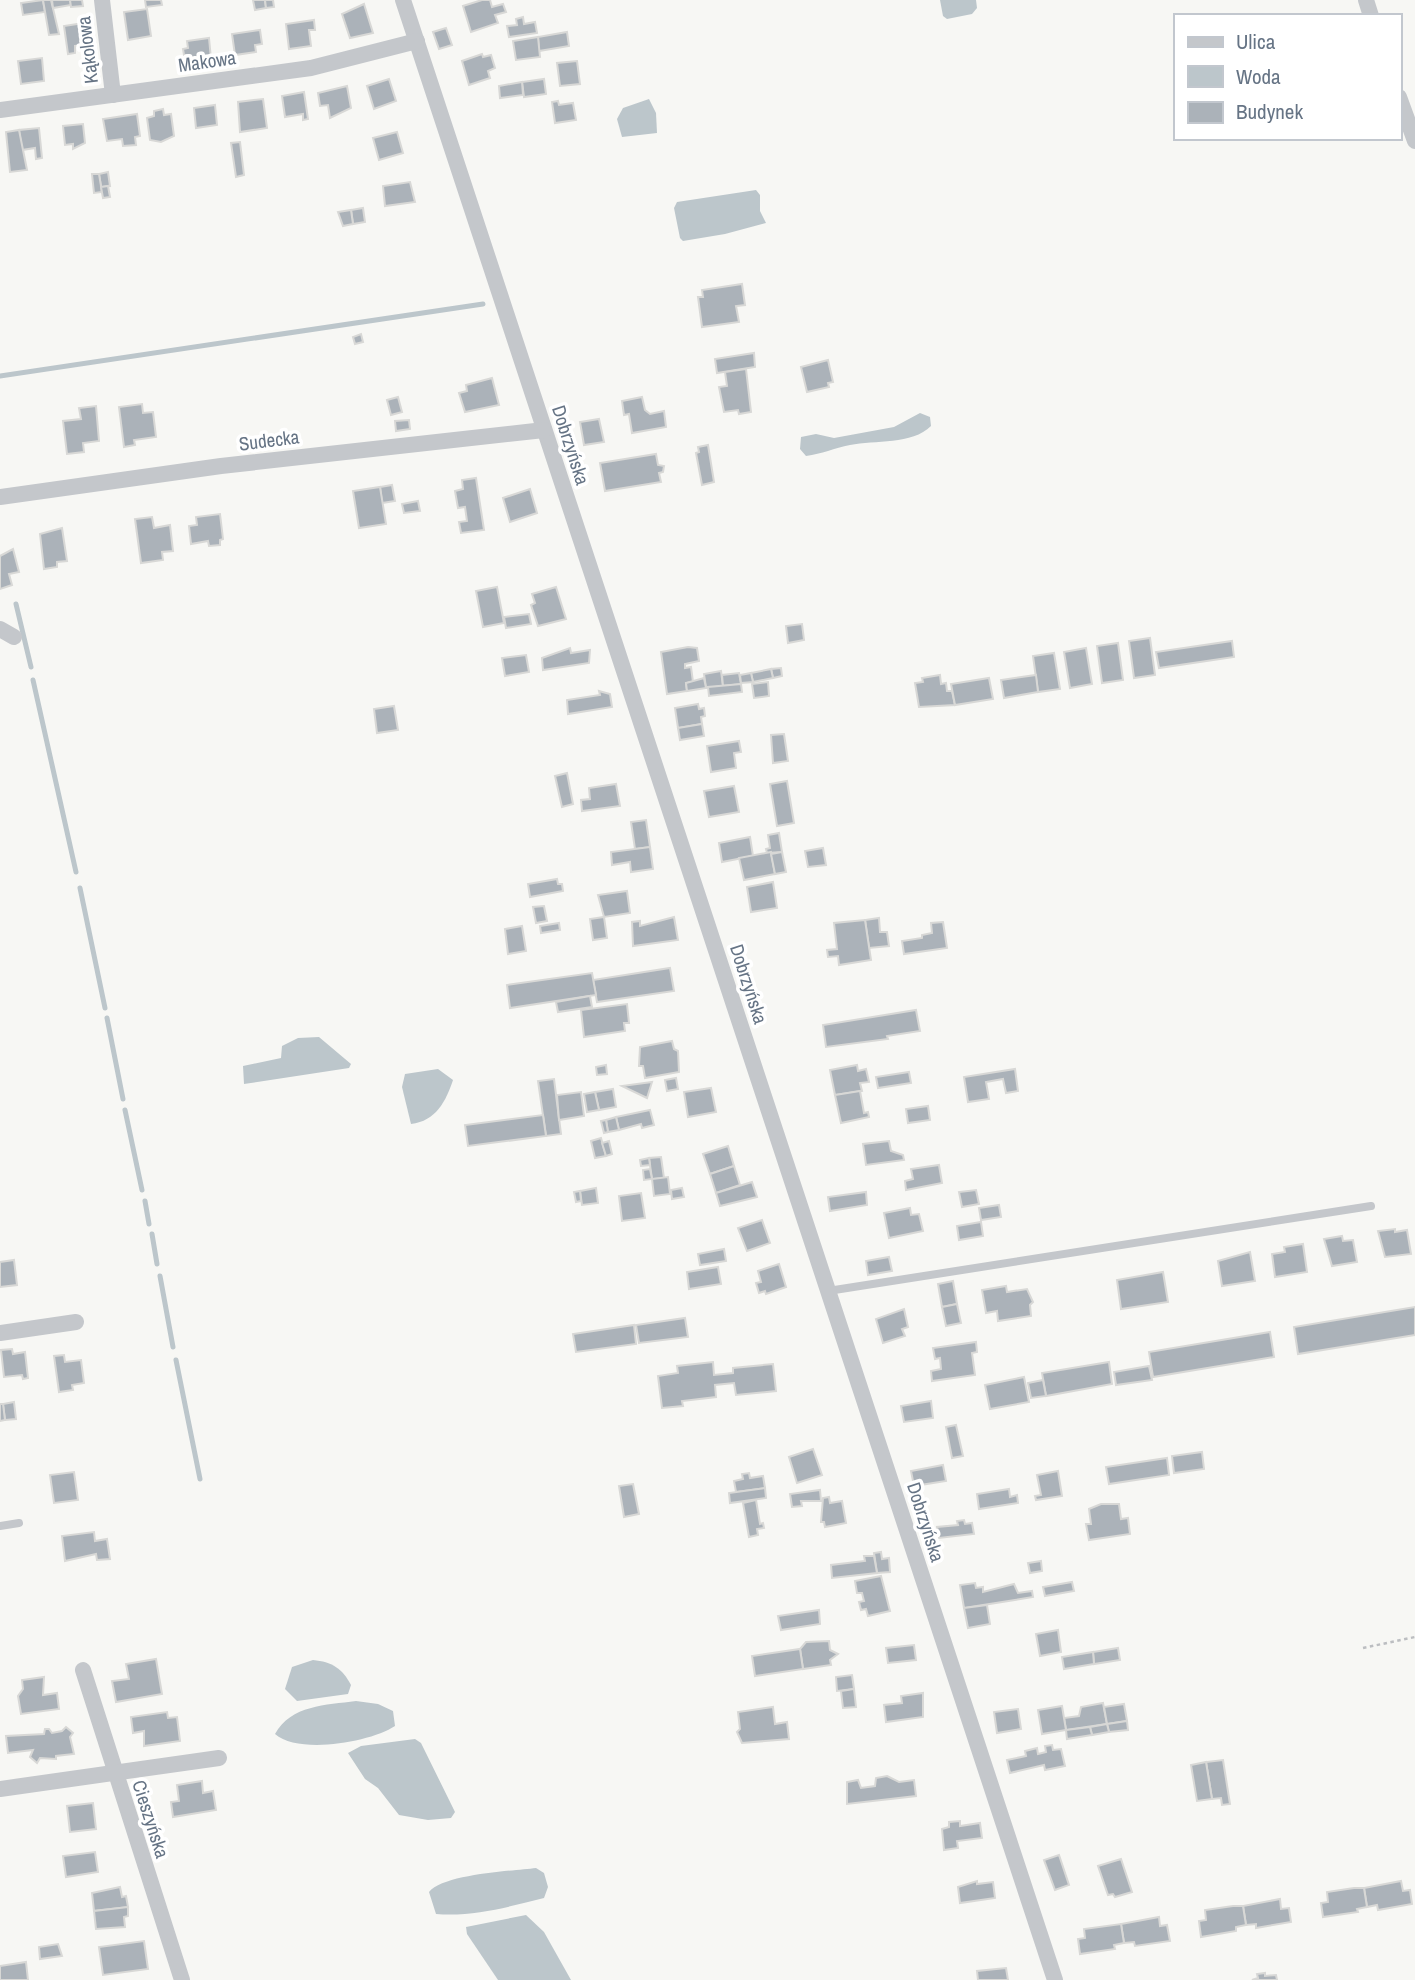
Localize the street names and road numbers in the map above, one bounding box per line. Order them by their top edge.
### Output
street label: Kąkolowa [70,15,104,85]
street label: Makowa [176,44,238,78]
street label: Dobrzyńska [546,402,596,488]
street label: Sudecka [237,423,301,457]
street label: Dobrzyńska [724,941,774,1027]
street label: Dobrzyńska [901,1479,951,1565]
street label: Cieszyńska [126,1777,176,1862]

